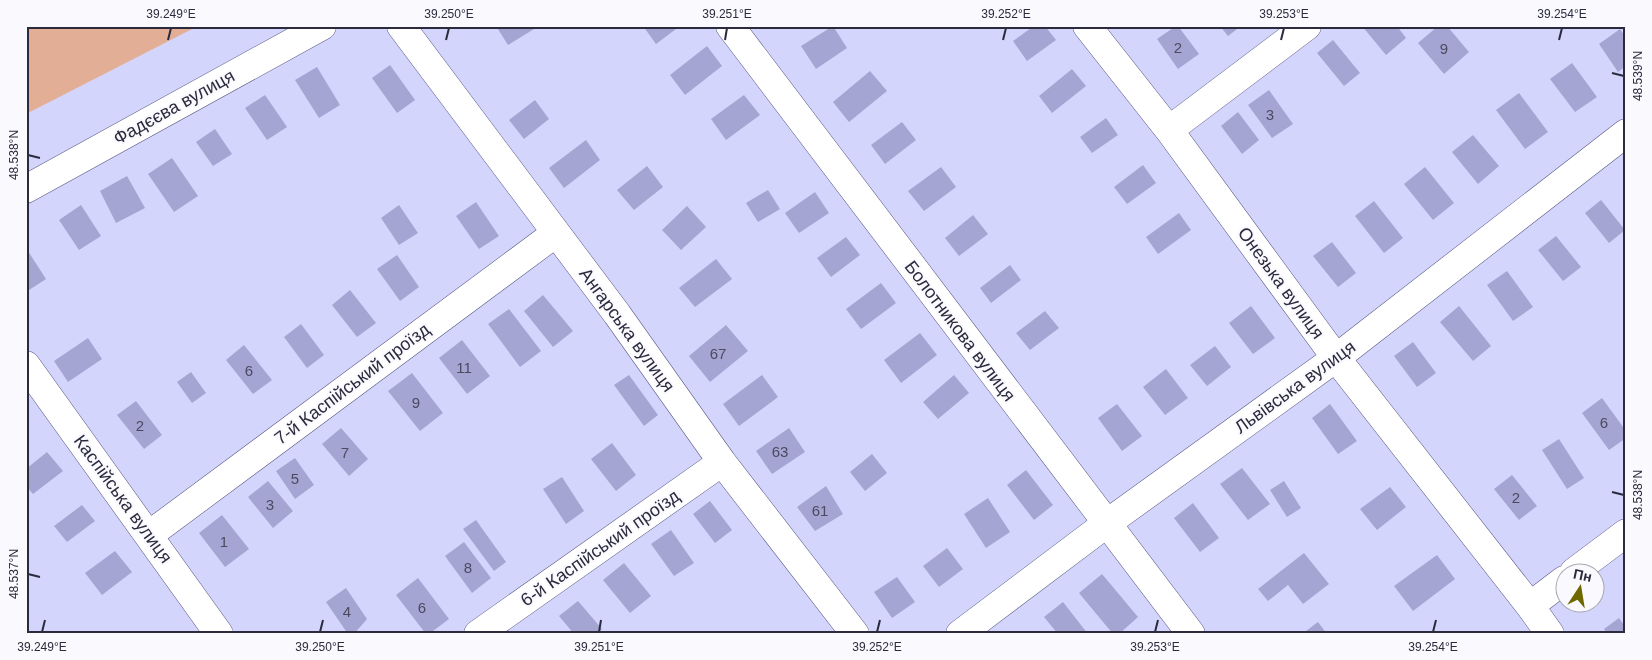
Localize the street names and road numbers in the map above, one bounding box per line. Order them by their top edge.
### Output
street label: Фадєєва вулиця [110,65,238,149]
street label: Онезька вулиця [1234,223,1328,343]
street label: Болотникова вулиця [901,257,1019,405]
street label: Ангарська вулиця [575,264,679,396]
street label: 7-й Каспійський проїзд [271,319,434,449]
street label: Львівська вулиця [1231,337,1359,437]
street label: Каспійська вулиця [70,431,176,567]
street label: 6-й Каспійський проїзд [517,485,683,610]

